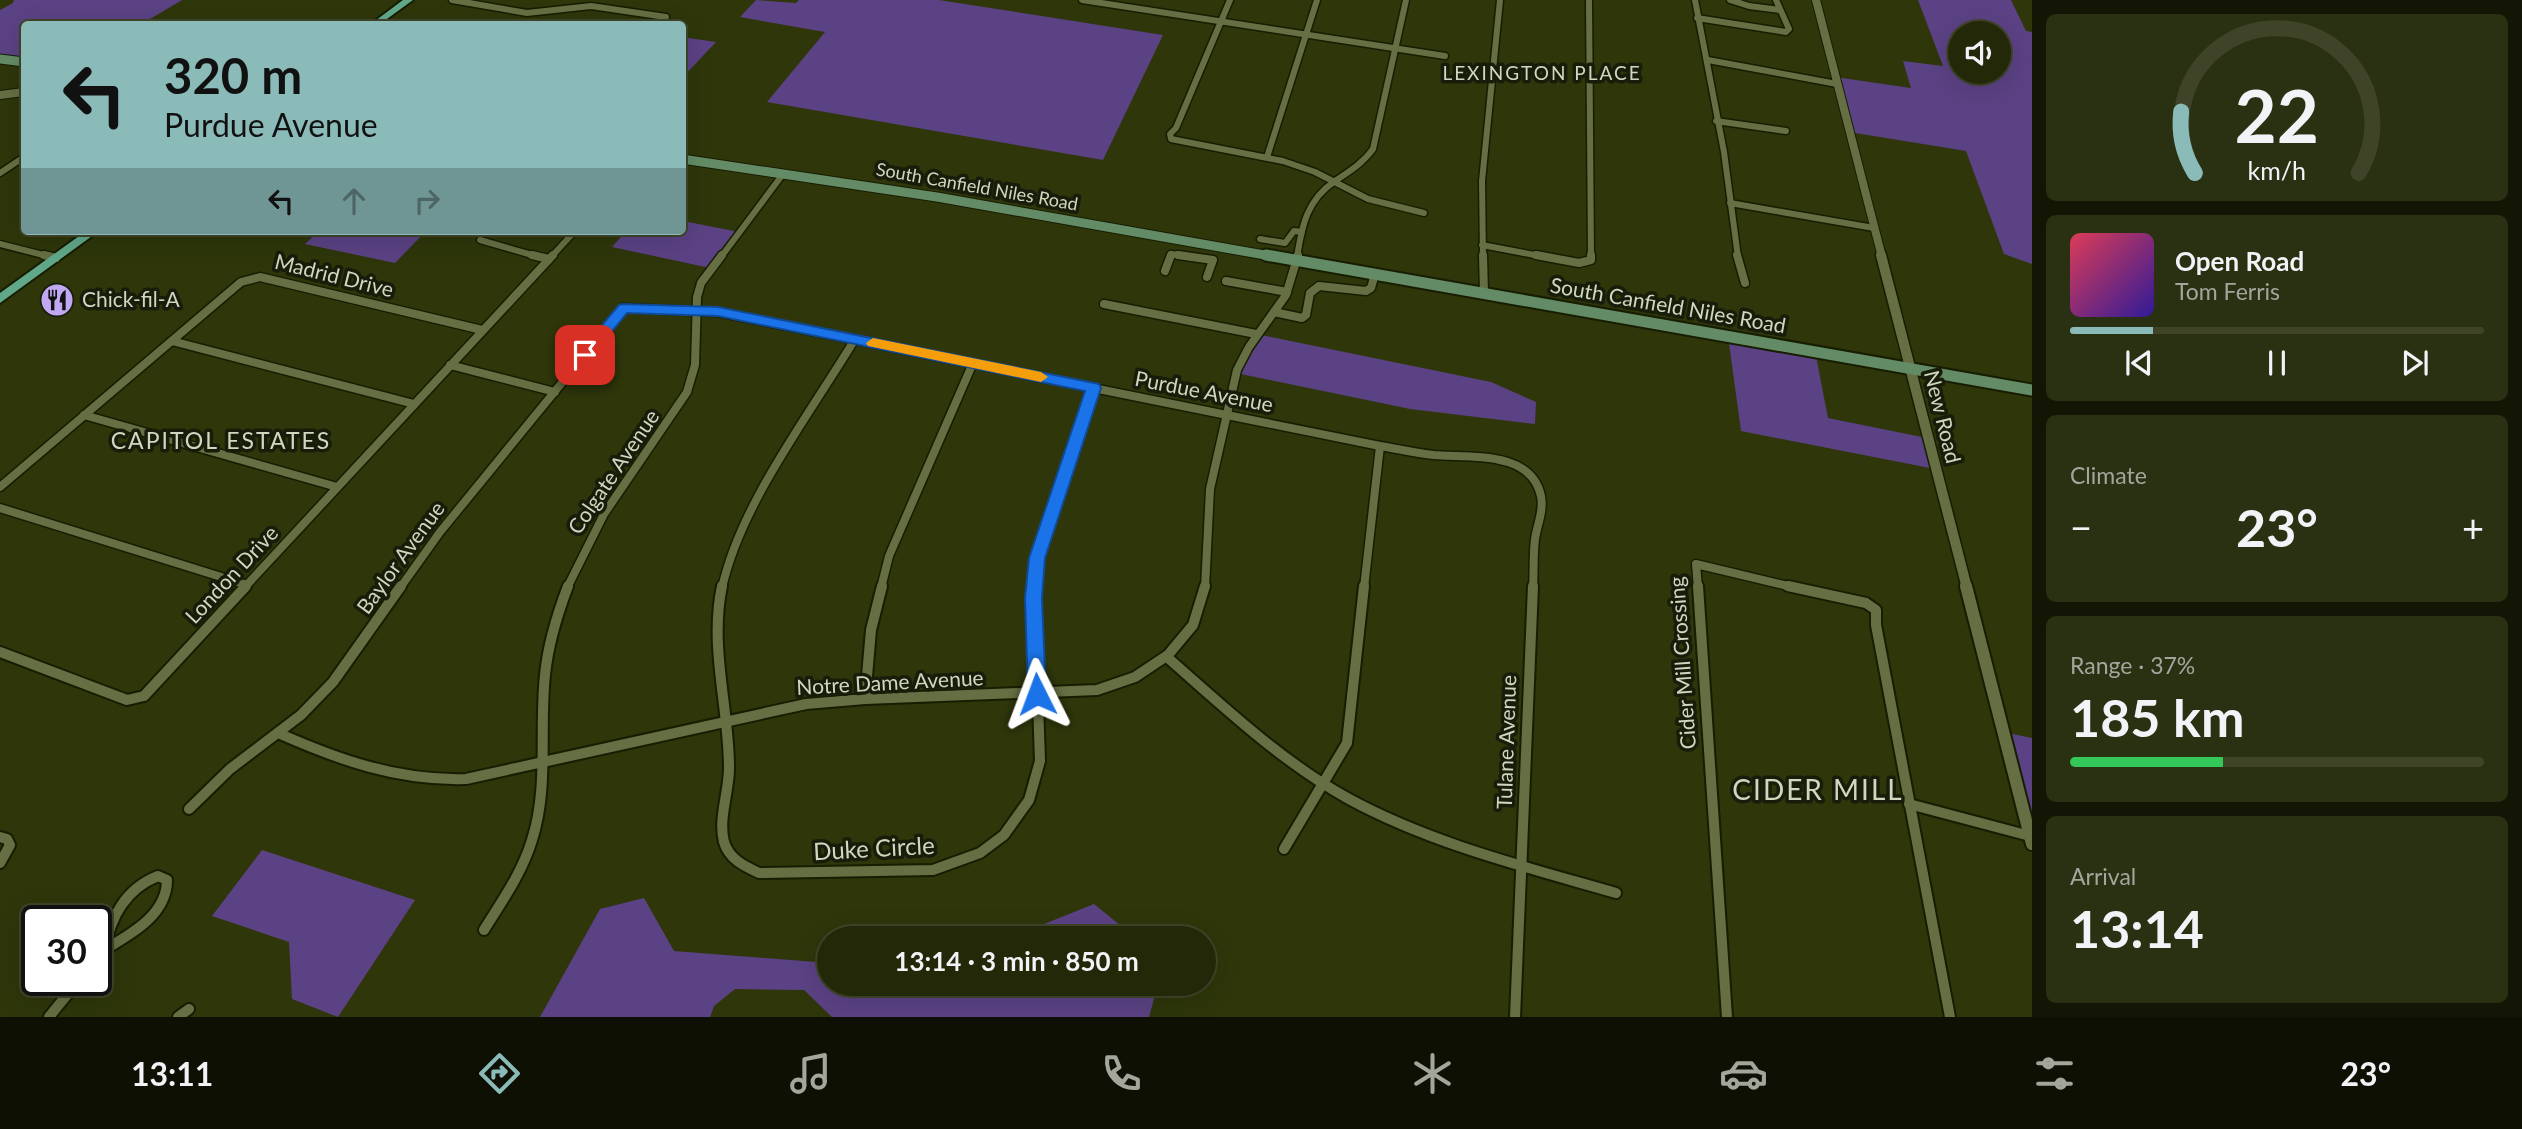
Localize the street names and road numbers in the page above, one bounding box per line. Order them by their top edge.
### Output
street label: South Canfield Niles Road [874,157,1080,215]
street label: Madrid Drive [273,248,396,301]
street label: South Canfield Niles Road [1549,271,1788,338]
street label: Purdue Avenue [1133,365,1275,416]
street label: New Road [1920,368,1967,466]
street label: Colgate Avenue [562,404,664,538]
street label: Baylor Avenue [351,496,449,618]
street label: London Drive [179,520,282,628]
street label: Cider Mill Crossing [1663,576,1700,750]
street label: Notre Dame Avenue [796,664,984,699]
street label: Tulane Avenue [1491,674,1520,809]
street label: Duke Circle [812,830,935,865]

